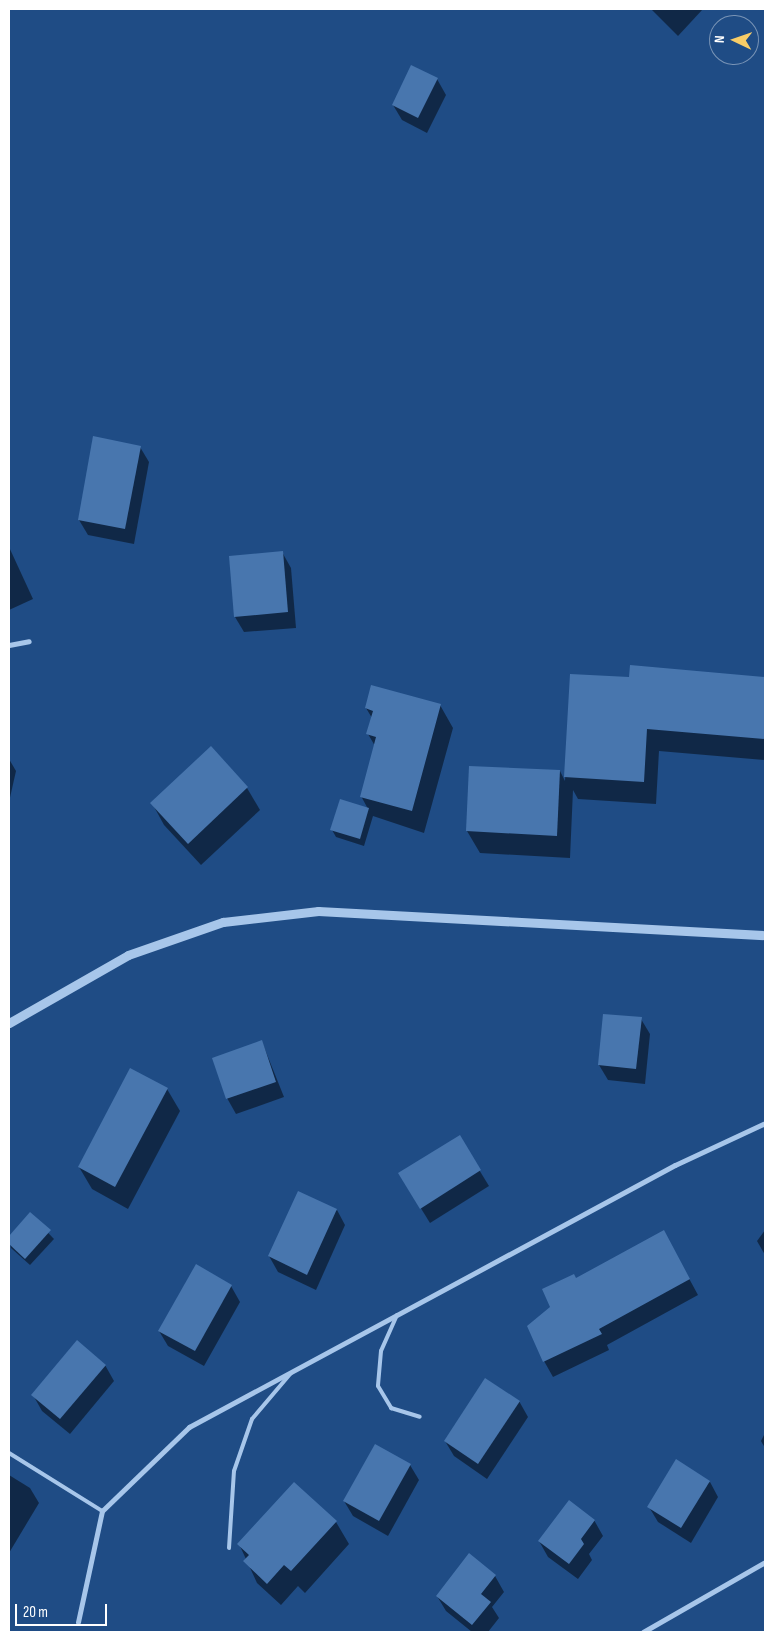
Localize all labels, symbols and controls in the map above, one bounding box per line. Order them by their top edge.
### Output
north arrow [709,15,759,65]
text: N [711,35,728,43]
scale bar [18,1594,110,1626]
text: 20 m [23,1603,48,1622]

